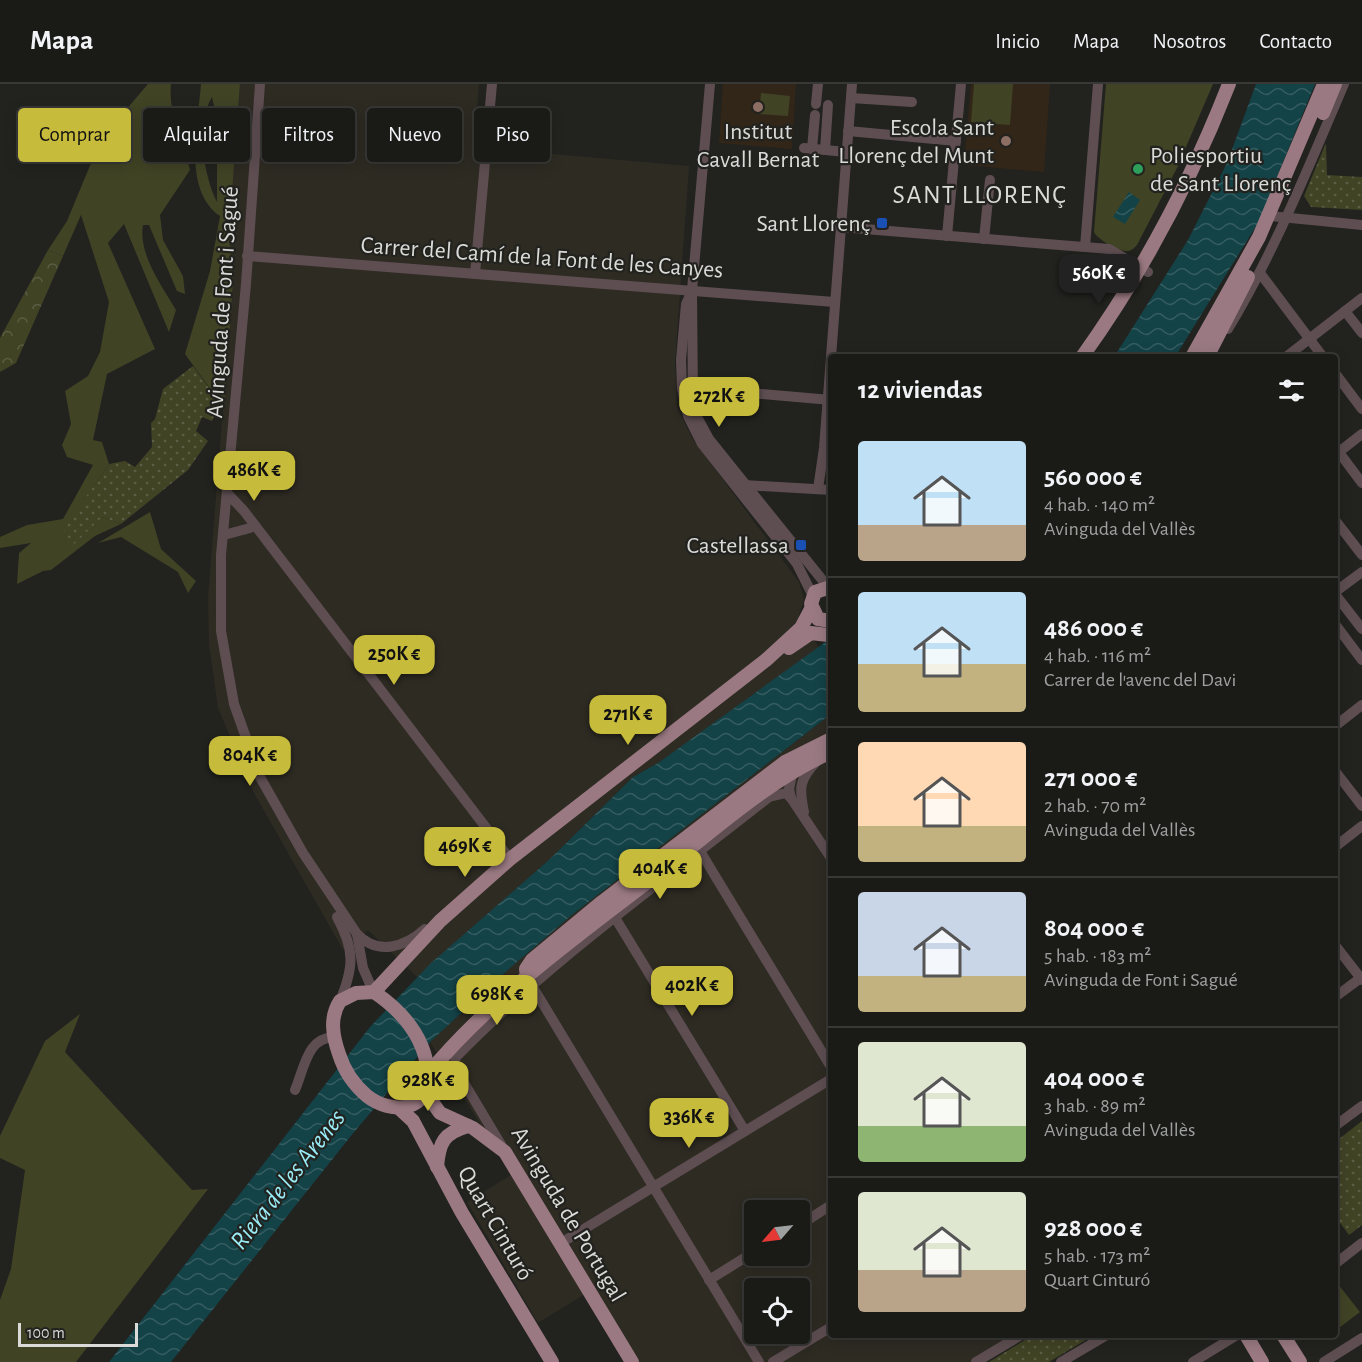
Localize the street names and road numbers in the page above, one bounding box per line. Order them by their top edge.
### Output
street label: Avinguda de Font i Sagué [203,185,243,419]
street label: Carrer del Camí de la Font de les Canyes [360,233,724,283]
street label: Avinguda de Portugal [506,1123,630,1306]
street label: Quart Cinturó [453,1162,537,1285]

